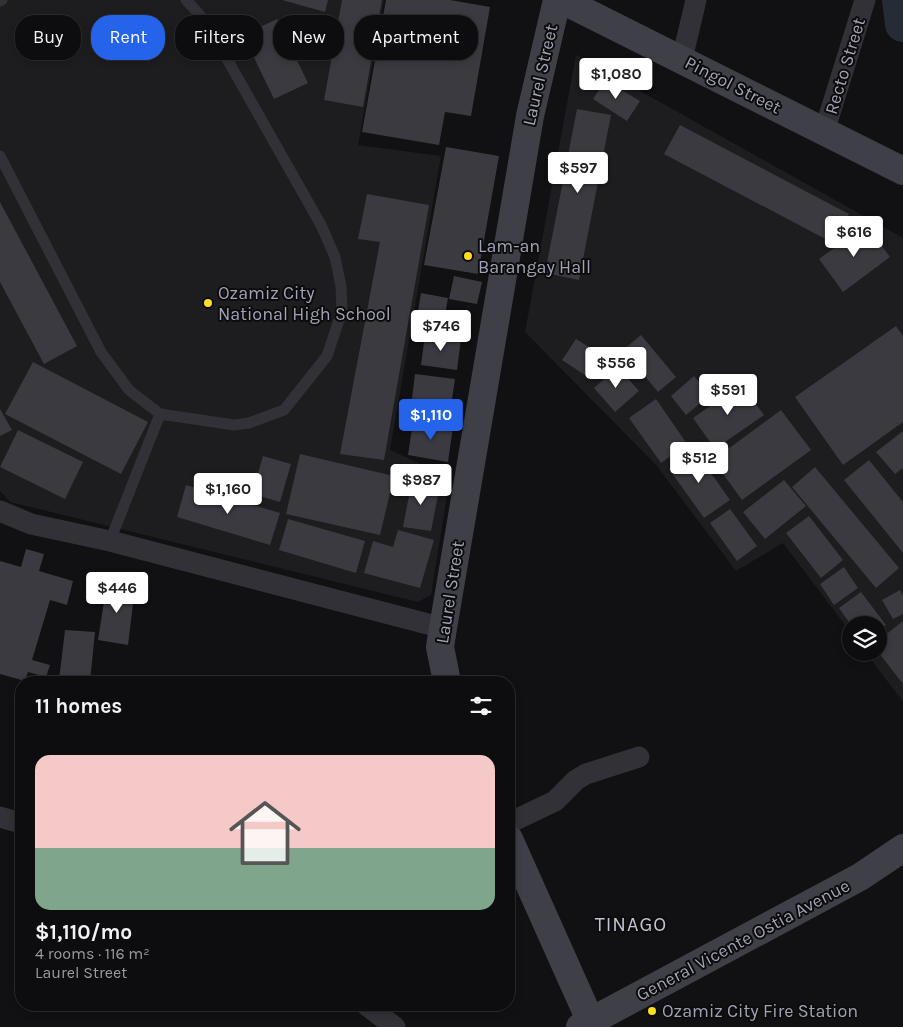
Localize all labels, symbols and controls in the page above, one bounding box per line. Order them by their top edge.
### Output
chip: Buy [15,15,81,60]
chip: Rent [91,15,165,60]
chip: Filters [175,15,263,60]
chip: New [273,15,344,60]
chip: Apartment [354,15,478,60]
street label: Recto Street [820,15,870,117]
street label: Laurel Street [518,22,562,128]
street label: Pingol Street [681,51,785,119]
pin: $1,080 [575,58,657,100]
text: $1,080 [590,64,642,83]
pin: $597 [548,152,608,194]
text: $597 [559,158,597,177]
pin: $616 [824,216,884,258]
text: $616 [836,222,872,241]
place label: Lam-an Barangay Hall [478,235,591,278]
marker: Lam-an Barangay Hall [462,250,474,262]
place label: Ozamiz City National High School [218,282,391,325]
marker: Ozamiz City National High School [202,297,214,309]
pin: $746 [411,310,471,352]
text: $746 [422,316,460,335]
pin: $556 [586,346,646,389]
text: $556 [596,353,636,372]
pin: $591 [698,374,758,416]
text: $591 [710,380,746,399]
pin: $1,110 [390,398,472,441]
text: $1,110 [410,405,452,424]
pin: $512 [669,442,729,484]
text: $512 [681,448,717,467]
pin: $987 [391,464,451,506]
text: $987 [401,470,441,489]
pin: $1,160 [187,472,269,515]
text: $1,160 [205,479,251,498]
street label: Laurel Street [431,539,469,645]
pin: $446 [87,572,147,614]
text: $446 [97,578,137,597]
map controls [842,616,887,661]
button: layers [842,616,887,661]
icon: filters [467,692,495,720]
text: 11 homes [35,694,122,718]
icon: home [220,788,310,878]
street label: General Vicente Ostia Avenue [633,874,853,1006]
district label: TINAGO [595,913,667,936]
text: $1,110/mo [35,920,132,944]
text: 4 rooms · 116 m² [35,944,150,963]
text: Laurel Street [35,963,127,982]
place label: Ozamiz City Fire Station [662,1000,858,1022]
marker: Ozamiz City Fire Station [646,1005,658,1017]

